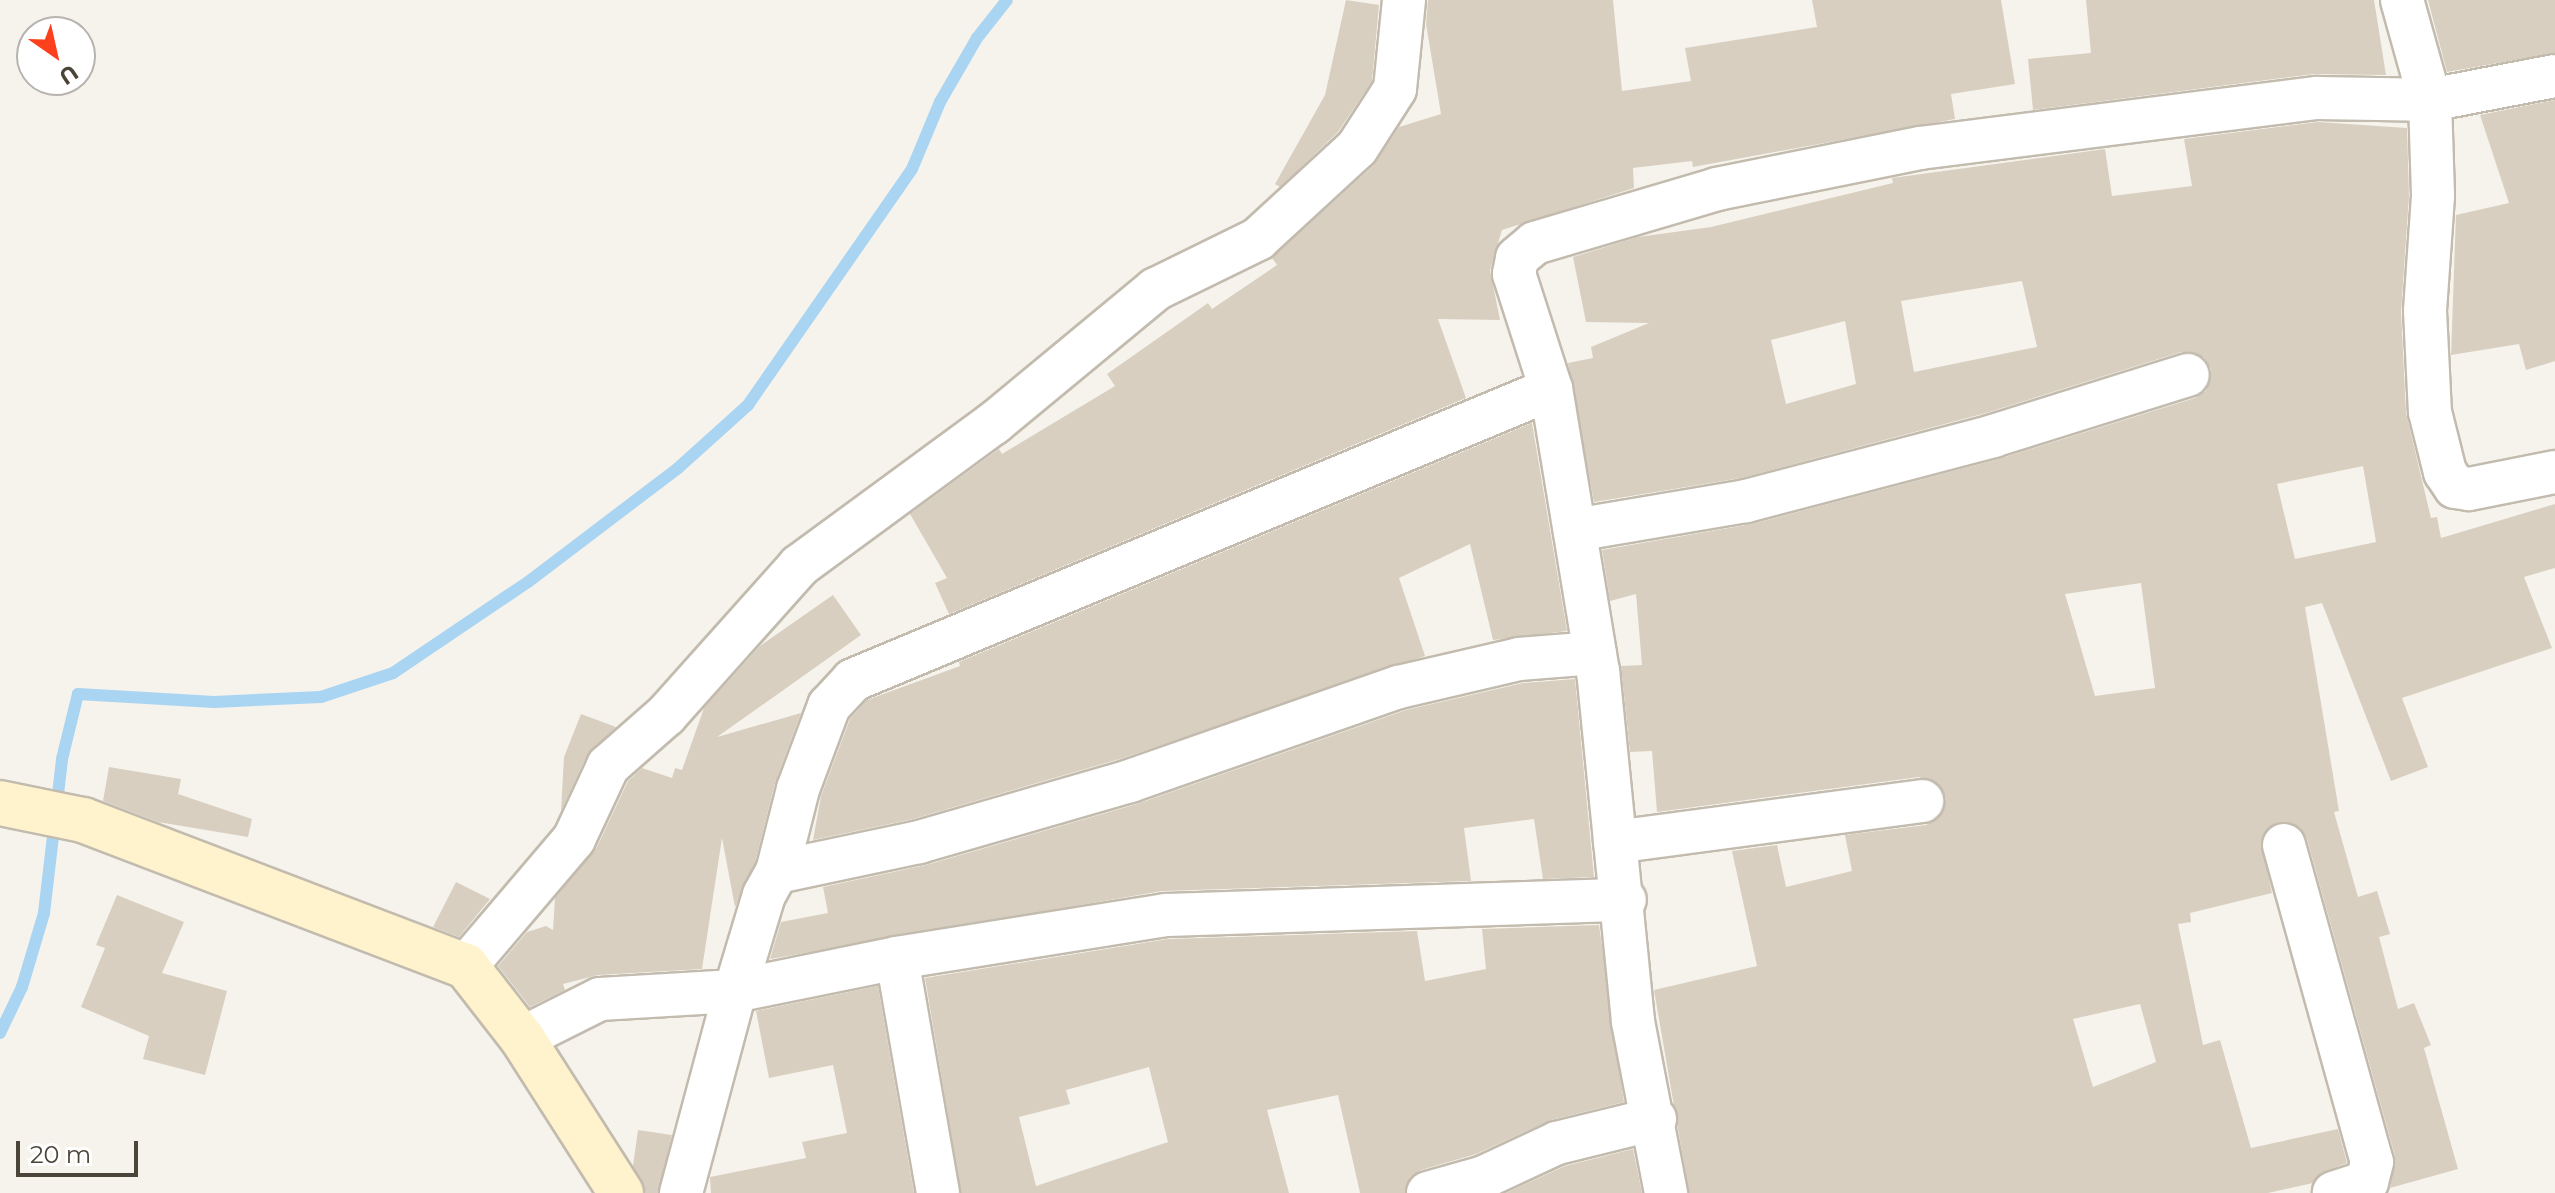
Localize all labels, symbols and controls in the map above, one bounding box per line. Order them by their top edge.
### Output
north arrow [16,16,96,96]
text: U [54,59,83,91]
scale bar [20,1125,142,1175]
text: 20 m [30,1140,91,1169]

